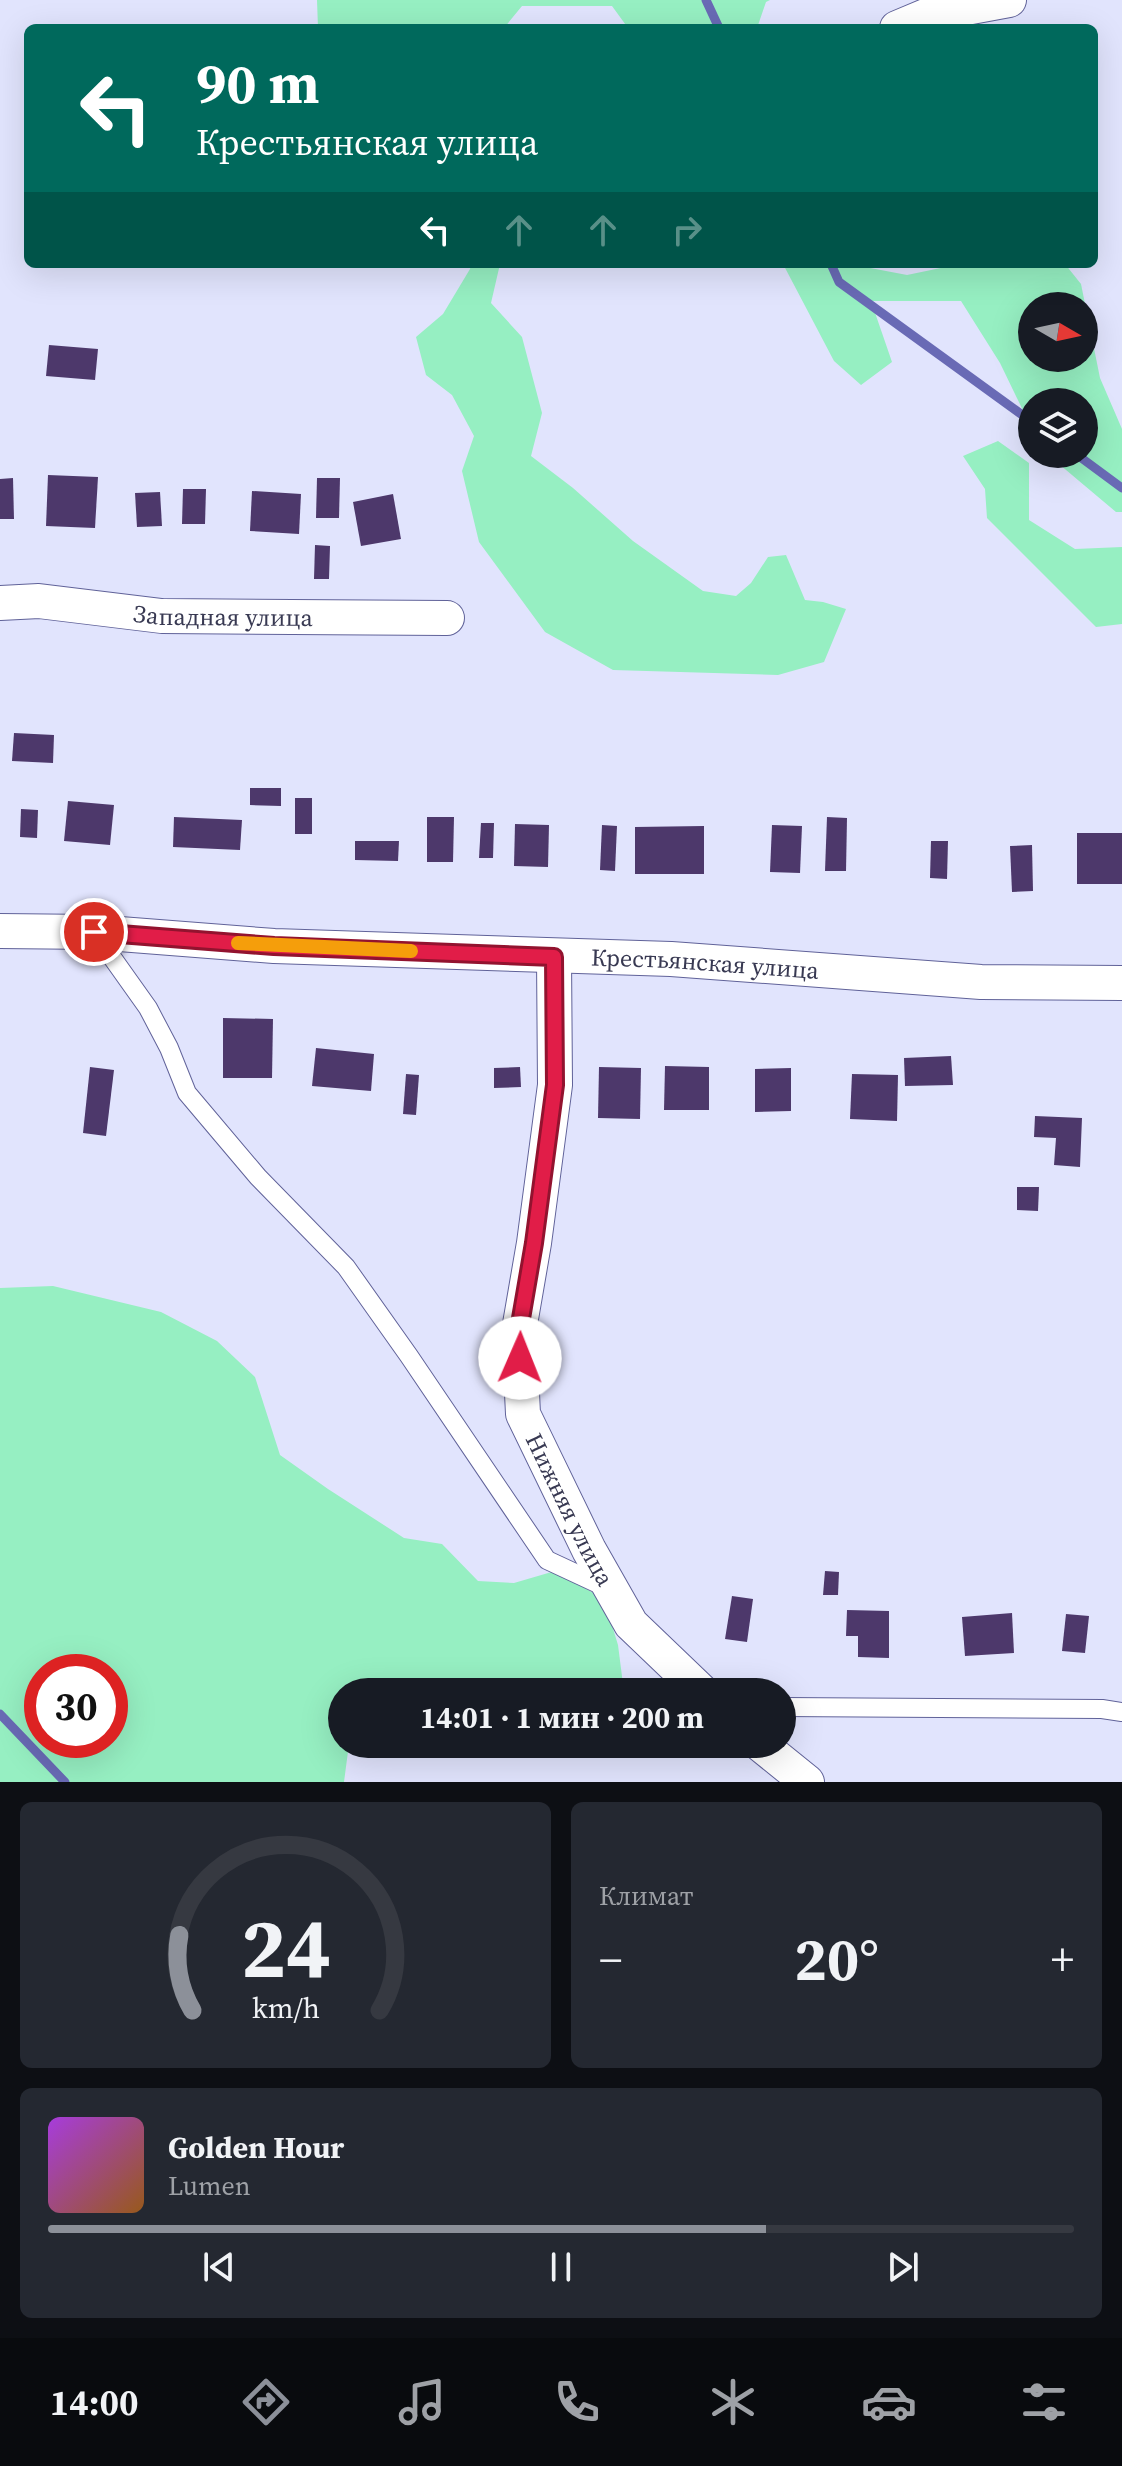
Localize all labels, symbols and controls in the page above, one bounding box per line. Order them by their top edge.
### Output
text: 90 m [196,45,319,122]
icon: left [64,56,168,160]
text: Крестьянская улица [196,118,538,167]
icon: left [413,208,457,252]
icon: ahead [497,208,541,252]
icon: ahead [581,208,625,252]
icon: right [665,208,709,252]
north arrow [1018,292,1098,372]
map controls [1018,292,1098,468]
button: layers [1018,388,1098,468]
street label: Западная улица [131,596,314,634]
pin [60,898,128,966]
icon: arrive [72,910,116,954]
street label: Крестьянская улица [591,940,821,986]
position arrow [478,1316,562,1400]
street label: Нижняя улица [518,1427,623,1592]
speed limit sign: 30 [24,1654,128,1758]
text: 14:01 · 1 мин · 200 m [420,1697,704,1738]
text: Климат [599,1878,693,1914]
text: 24 [240,1891,331,2005]
text: 20° [794,1918,879,2000]
text: − [599,1929,622,1990]
text: + [1051,1929,1074,1990]
text: km/h [251,1988,320,2028]
text: Golden Hour [168,2127,344,2168]
text: Lumen [168,2168,250,2204]
icon: previous [197,2245,241,2289]
icon: pause [539,2245,583,2289]
icon: next [881,2245,925,2289]
icon: directions [238,2374,294,2430]
icon: music [394,2374,450,2430]
icon: phone [549,2374,605,2430]
icon: climate [705,2374,761,2430]
icon: car [861,2374,917,2430]
icon: filters [1016,2374,1072,2430]
text: 14:00 [50,2378,139,2427]

